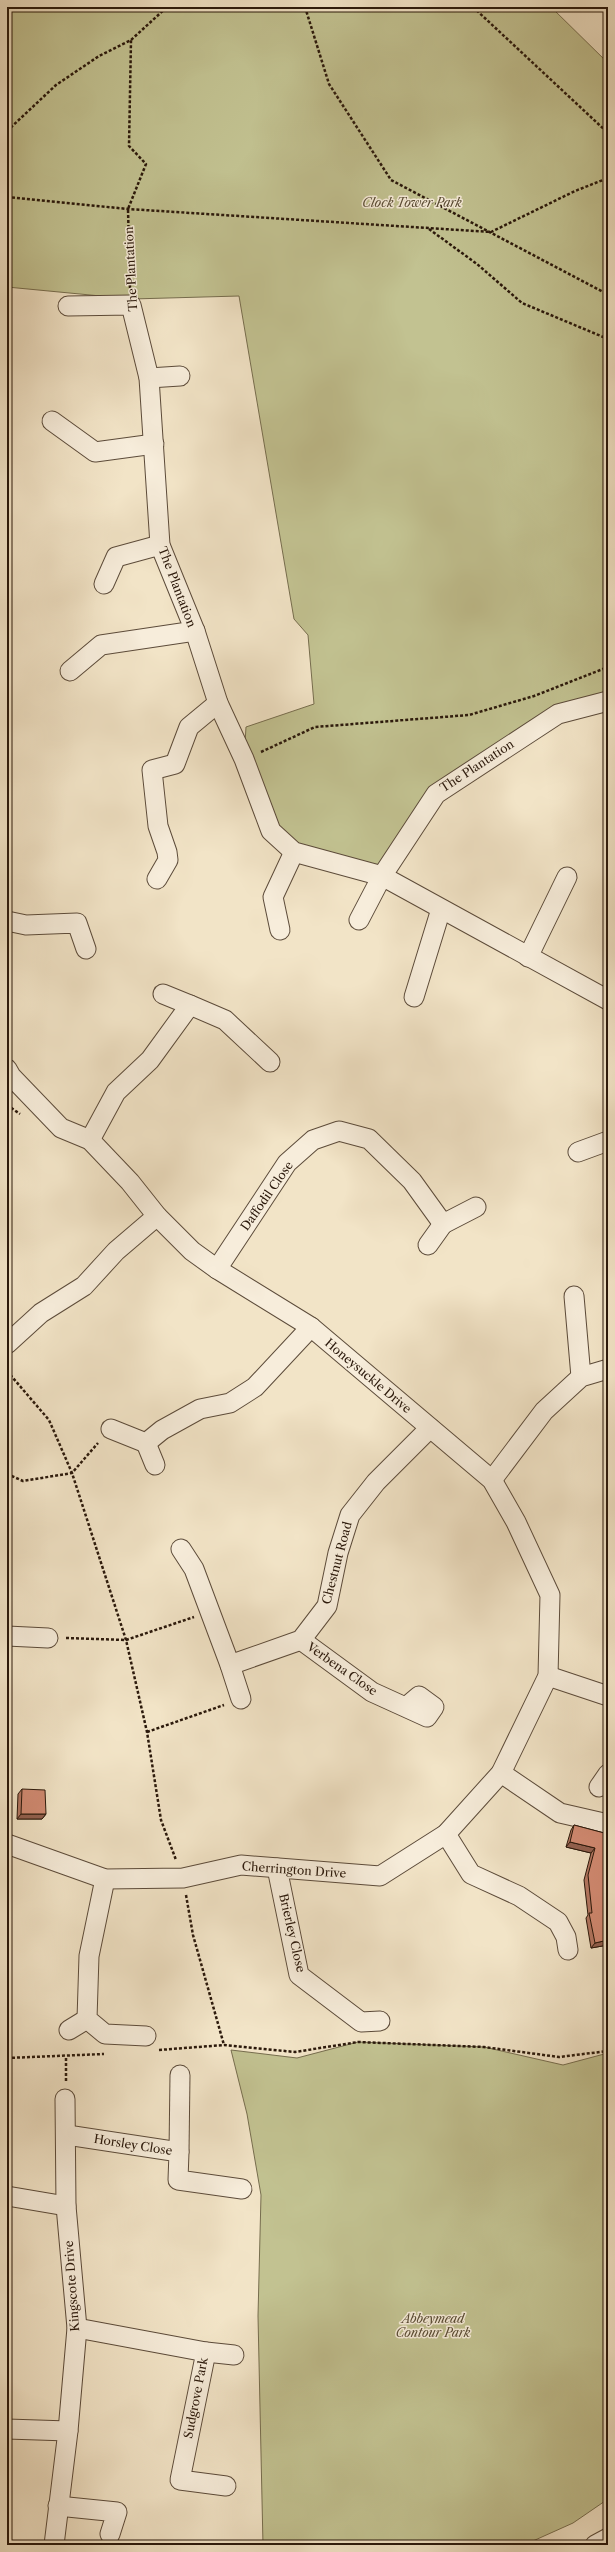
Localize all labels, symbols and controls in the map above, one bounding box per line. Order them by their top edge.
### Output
park label: Clock Tower Park [362,195,463,210]
street label: The Plantation [121,226,140,312]
street label: The Plantation [155,544,200,630]
street label: The Plantation [437,736,517,795]
street label: Daffodil Close [237,1158,296,1233]
street label: Honeysuckle Drive [322,1335,415,1416]
street label: Chestnut Road [318,1519,355,1606]
street label: Verbena Close [303,1638,381,1699]
street label: Cherrington Drive [241,1858,347,1881]
street label: Brierley Close [276,1892,309,1974]
street label: Horsley Close [93,2131,174,2158]
street label: Kingscote Drive [61,2240,82,2332]
park label: Abbeymead Contour Park [396,2311,471,2340]
street label: Sudgrove Park [180,2355,211,2440]

